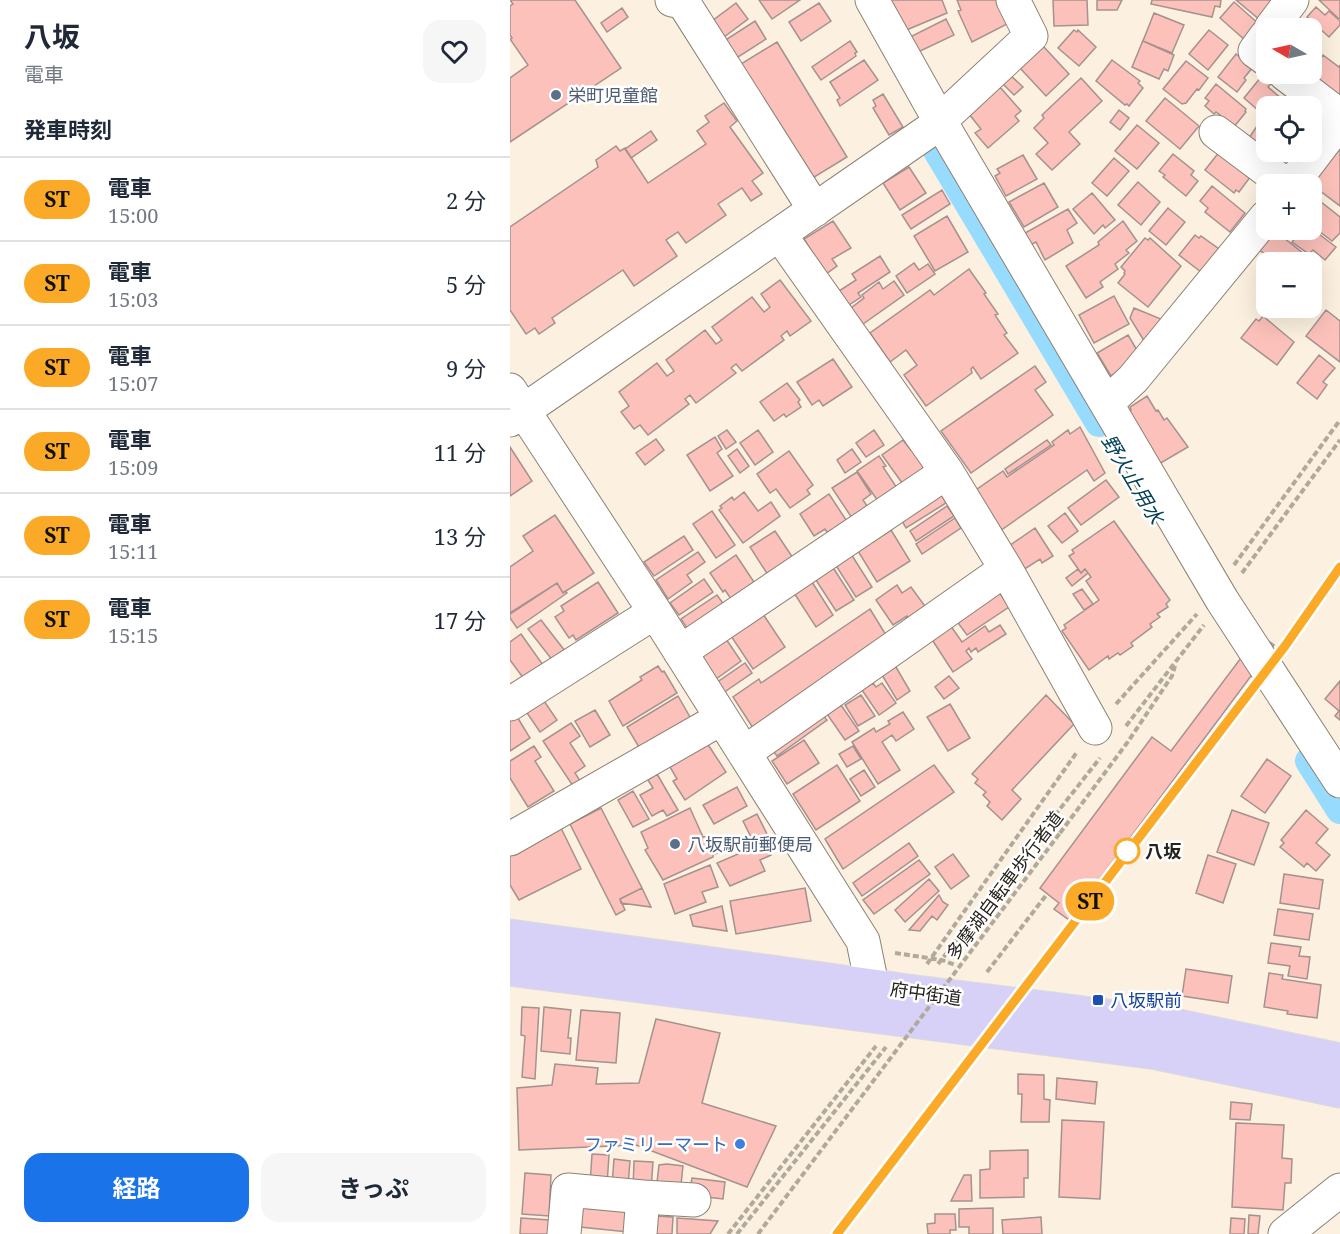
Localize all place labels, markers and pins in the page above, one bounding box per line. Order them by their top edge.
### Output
place label: 栄町児童館 [568,83,658,107]
marker: 栄町児童館 [549,88,563,102]
place label: 八坂駅前郵便局 [687,832,813,856]
marker: 八坂駅前郵便局 [668,837,682,851]
marker: 八坂 [1114,838,1140,864]
place label: 八坂 [1145,839,1182,863]
place label: 八坂駅前 [1110,988,1182,1012]
marker: 八坂駅前 [1091,993,1105,1007]
place label: ファミリーマート [584,1132,728,1156]
marker: ファミリーマート [733,1137,747,1151]

